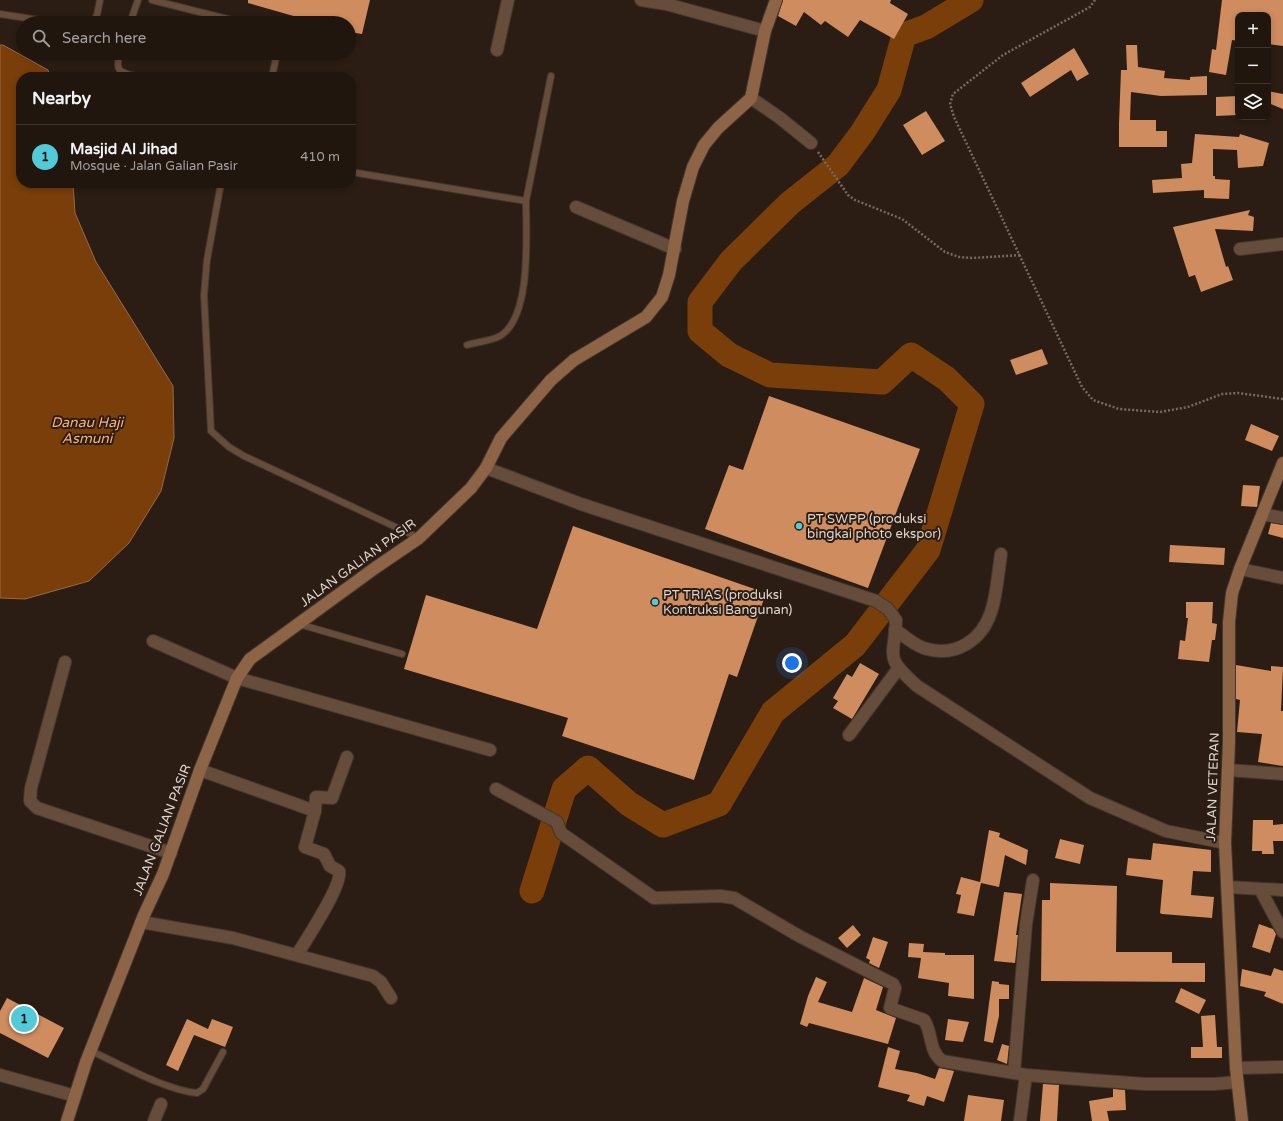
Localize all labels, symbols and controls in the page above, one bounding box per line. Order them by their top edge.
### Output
map controls [1235,12,1271,120]
button: + [1235,12,1271,48]
search box [16,16,356,60]
icon: search [30,27,52,49]
text: Search here [62,29,146,47]
button: − [1235,48,1271,84]
button: layers [1235,84,1271,120]
text: Nearby [32,88,91,109]
text: Masjid Al Jihad [70,140,178,158]
text: 1 [41,149,49,165]
text: 410 m [300,149,340,165]
text: Mosque · Jalan Galian Pasir [70,158,238,174]
water label: Danau Haji Asmuni [51,414,125,447]
place label: PT SWPP (produksi bingkai photo ekspor) [807,511,941,542]
street label: JALAN GALIAN PASIR [297,516,419,610]
marker: PT SWPP (produksi bingkai photo ekspor) [794,521,804,531]
place label: PT TRIAS (produksi Kontruksi Bangunan) [663,587,792,618]
marker: PT TRIAS (produksi Kontruksi Bangunan) [650,597,660,607]
your location [782,653,802,673]
street label: JALAN VETERAN [1203,732,1223,842]
street label: JALAN GALIAN PASIR [130,762,194,898]
pin: 1 [11,1004,37,1034]

